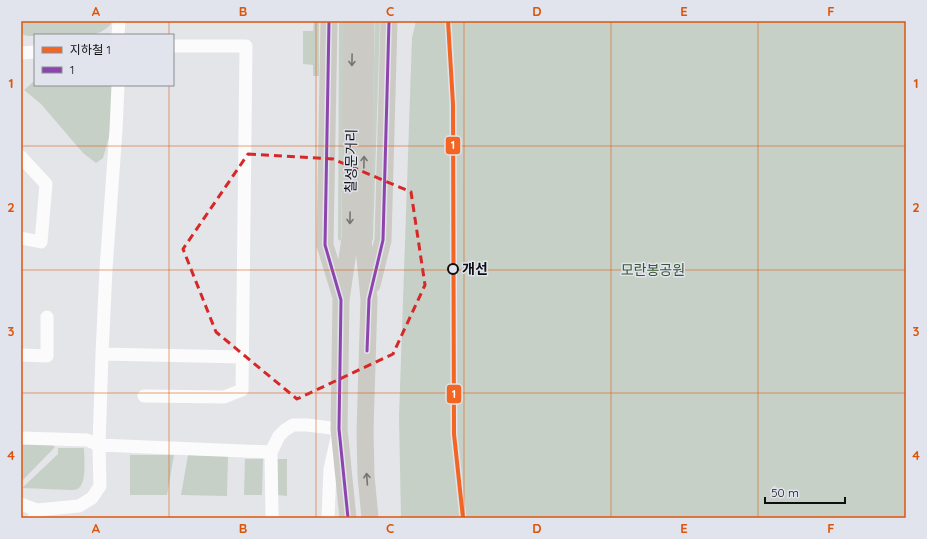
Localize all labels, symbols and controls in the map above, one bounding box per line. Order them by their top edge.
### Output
text: A [92,3,101,19]
text: B [239,3,247,19]
text: C [386,3,394,19]
text: D [532,3,542,19]
text: E [680,3,688,19]
text: F [827,3,835,19]
legend [34,34,174,86]
text: 지하철 1 [70,42,111,57]
one-way arrow [348,53,356,66]
text: 1 [70,62,74,77]
text: 1 [8,75,14,91]
text: 1 [913,75,919,91]
street label: 칠성문거리 [341,129,361,193]
line badge: 1 [445,136,461,155]
text: 1 [451,138,455,152]
one-way arrow [360,156,368,169]
text: 2 [7,199,15,215]
text: 2 [912,199,920,215]
one-way arrow [346,211,354,224]
place label: 개선 [462,260,488,278]
park label: 모란봉공원 [621,261,685,279]
marker: 개선 [447,263,459,275]
text: 3 [8,323,15,339]
text: 3 [913,323,920,339]
line badge: 1 [446,384,462,404]
text: 1 [452,387,456,401]
text: 4 [7,447,15,463]
text: 4 [912,447,920,463]
one-way arrow [363,473,370,486]
scale bar [765,479,845,505]
text: 50 m [771,485,799,500]
text: A [92,520,101,536]
text: B [239,520,247,536]
text: C [386,520,394,536]
text: D [532,520,542,536]
text: E [680,520,688,536]
text: F [827,520,835,536]

